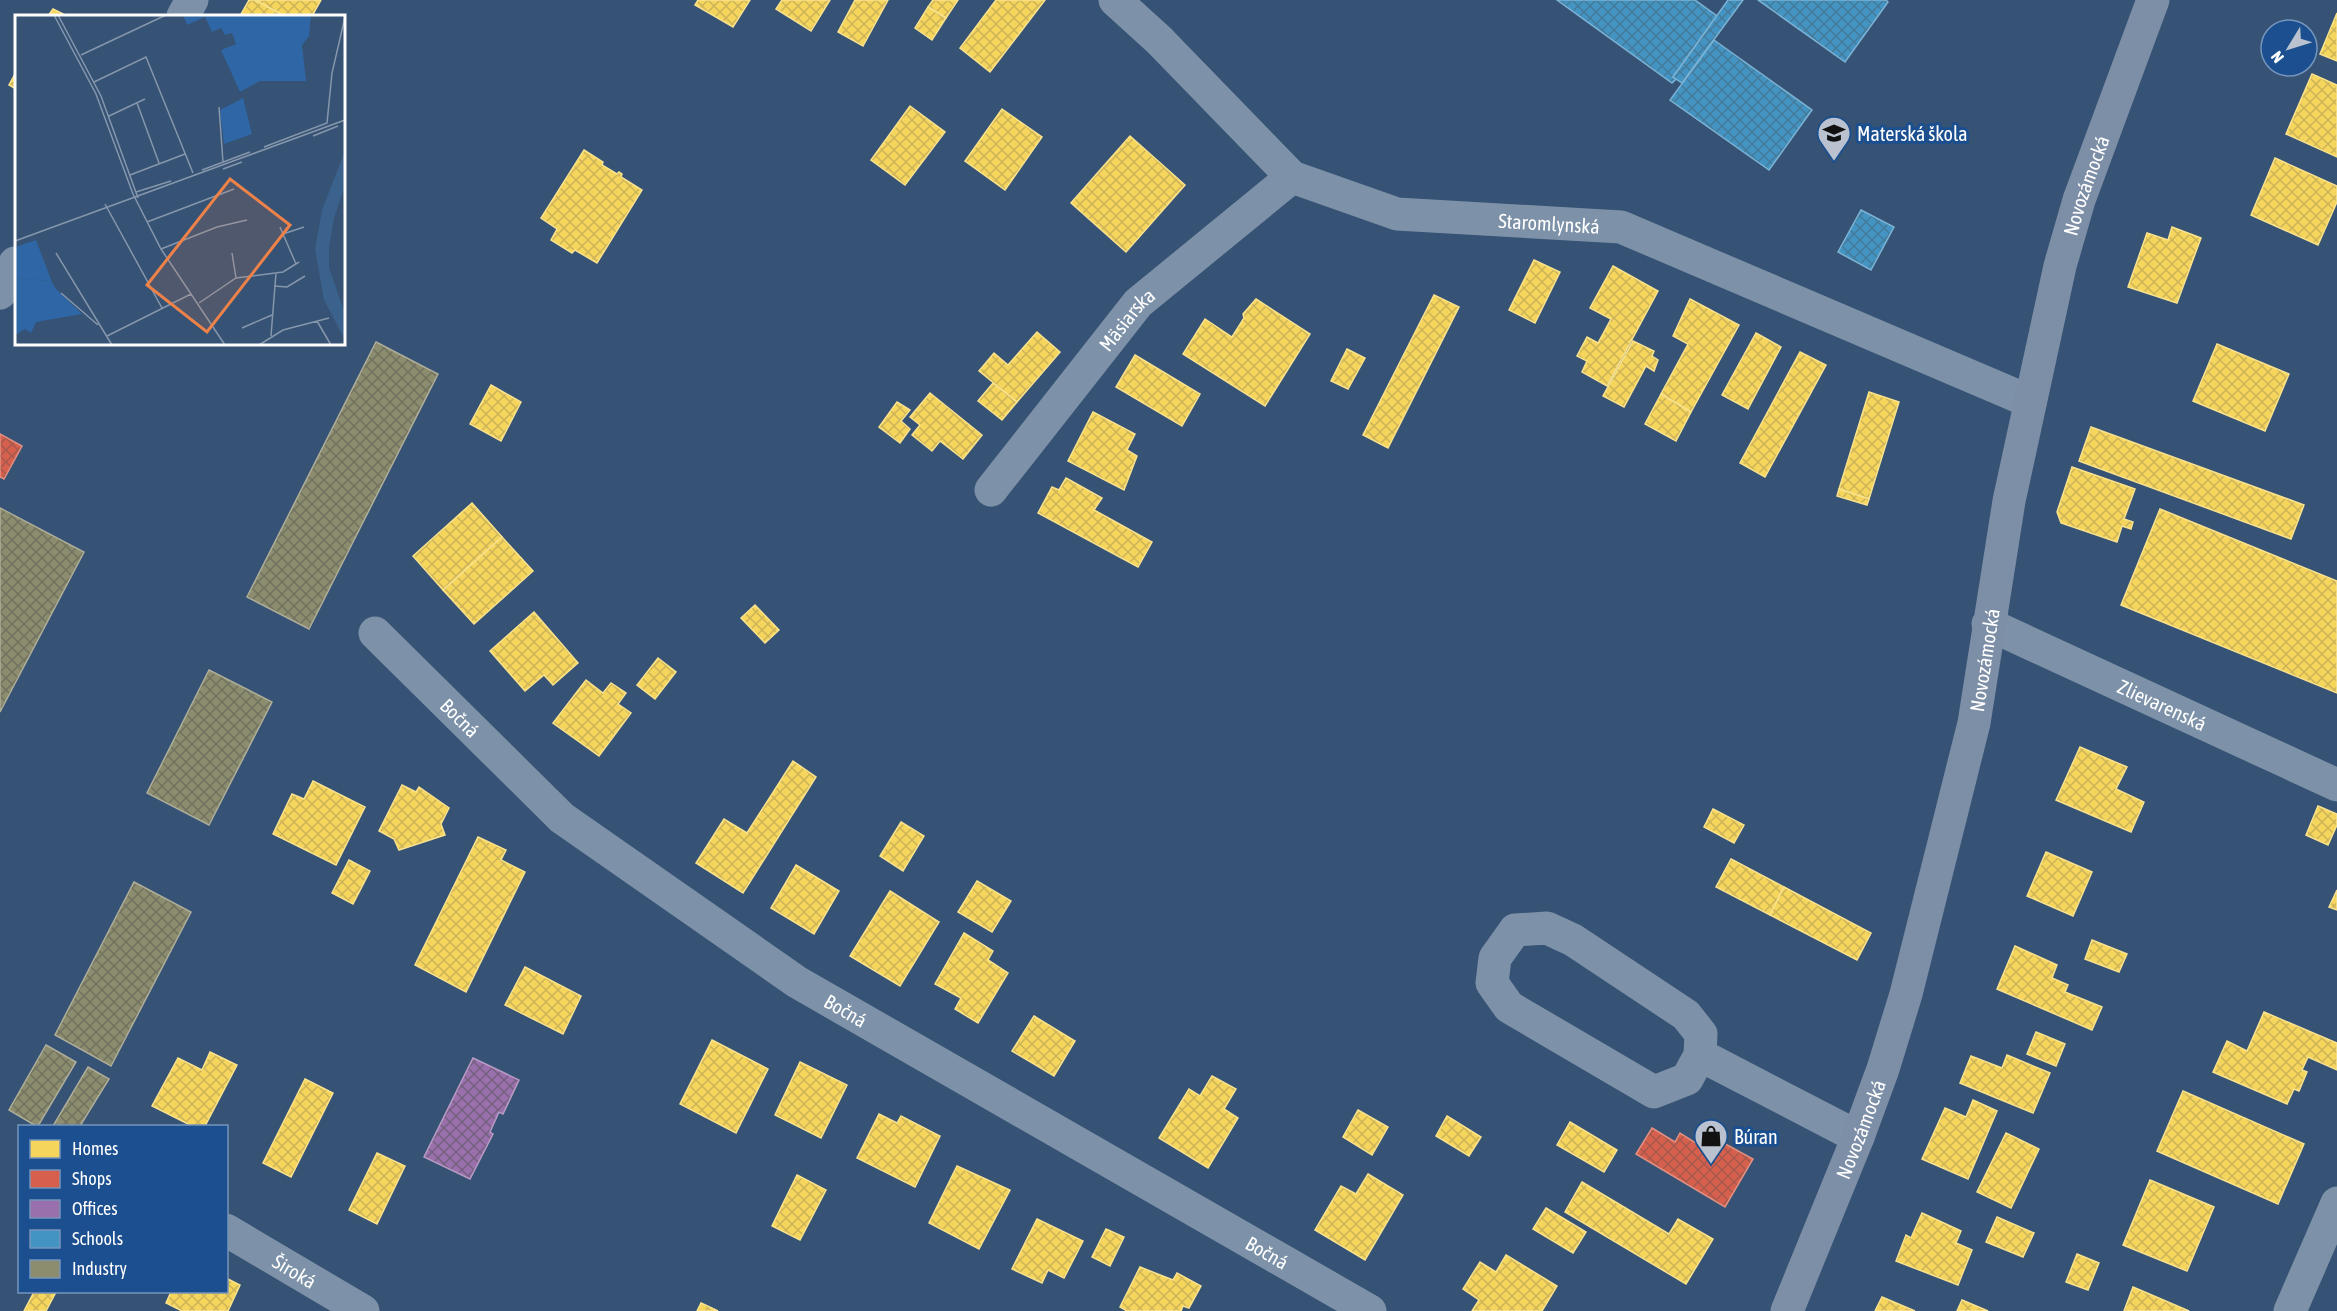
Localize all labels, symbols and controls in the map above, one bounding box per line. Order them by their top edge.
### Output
inset map [15,15,345,345]
north arrow [2259,18,2319,78]
text: N [2267,48,2287,67]
school or university icon: Materská škola [1816,115,1852,162]
place label: Materská škola [1857,122,1968,145]
street label: Novozámocká [2058,132,2113,238]
street label: Staromlynská [1498,208,1600,237]
street label: Mäsiarska [1094,283,1159,355]
street label: Novozámocká [1964,607,2003,713]
street label: Zlievarenská [2114,674,2210,735]
street label: Bočná [436,693,485,742]
street label: Bočná [821,989,871,1031]
street label: Novozámocká [1831,1077,1890,1182]
shop icon: Búran [1693,1118,1729,1165]
legend [18,1125,228,1293]
place label: Búran [1734,1125,1778,1148]
text: Homes [72,1138,118,1159]
text: Shops [72,1168,112,1189]
text: Offices [72,1198,118,1219]
text: Schools [72,1228,123,1249]
street label: Bočná [1242,1231,1293,1273]
street label: Široká [269,1249,321,1292]
text: Industry [72,1258,127,1279]

